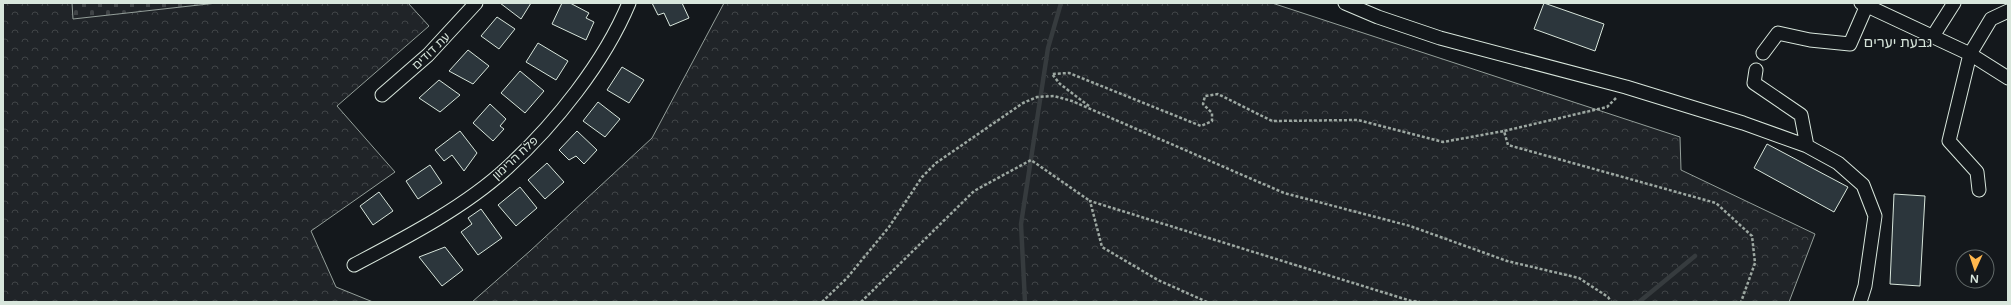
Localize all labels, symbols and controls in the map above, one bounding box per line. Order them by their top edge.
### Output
street label: עת דודים [409,30,453,72]
district label: גבעת יערים [1864,34,1932,51]
street label: פלח הרימון [489,133,541,183]
north arrow [1955,249,1995,289]
text: N [1970,272,1979,285]

